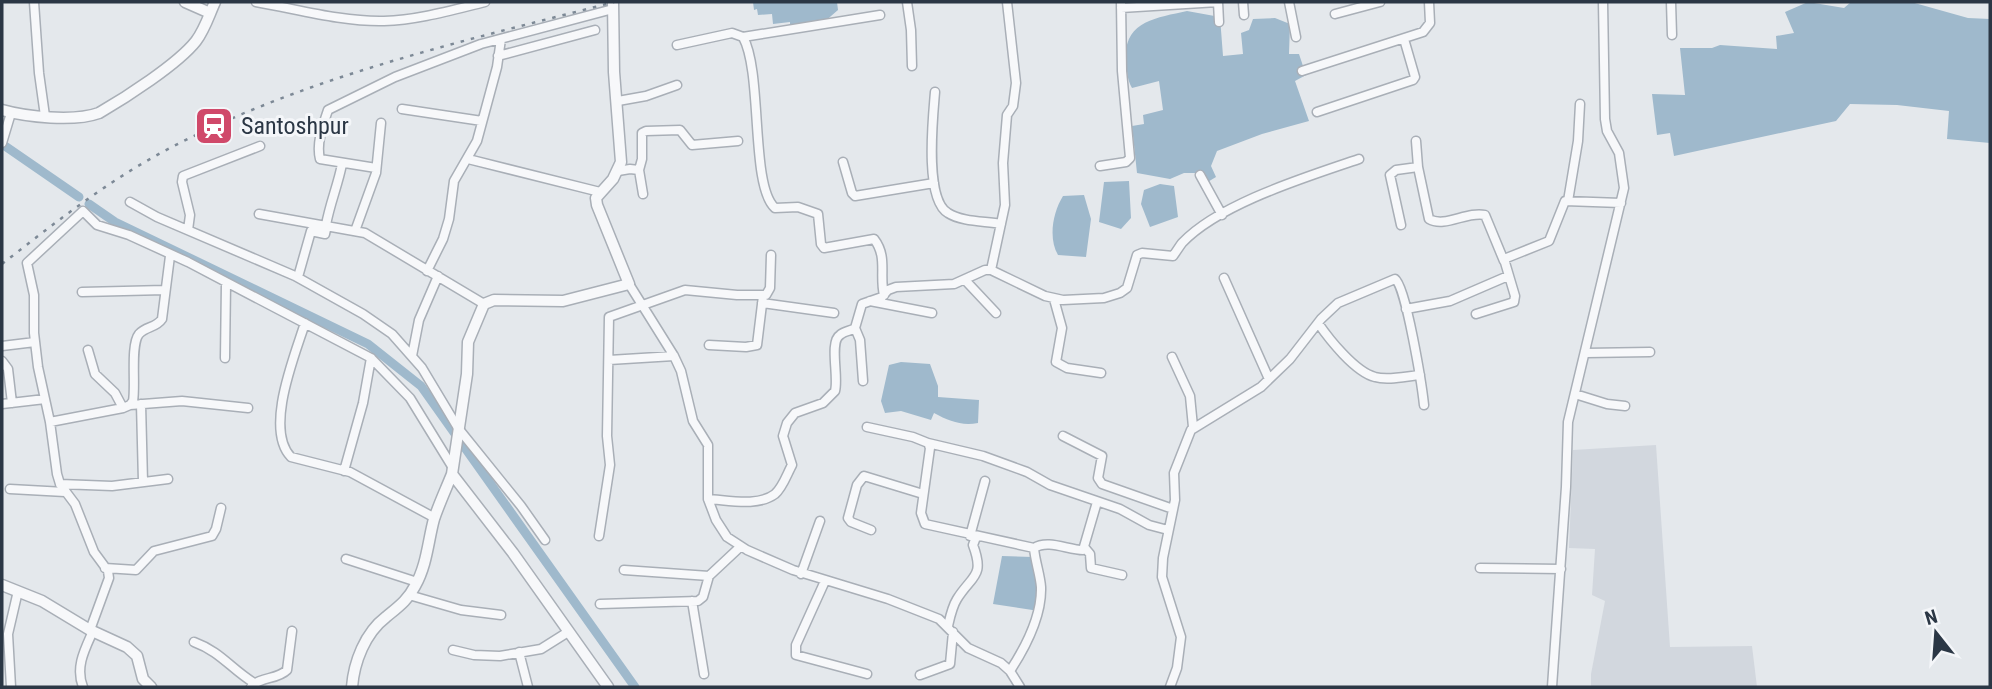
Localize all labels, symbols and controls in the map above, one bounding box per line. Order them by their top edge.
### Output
station icon: Santoshpur [193,105,235,147]
place label: Santoshpur [241,112,349,140]
north arrow [1901,598,1971,668]
text: N [1922,605,1940,630]

